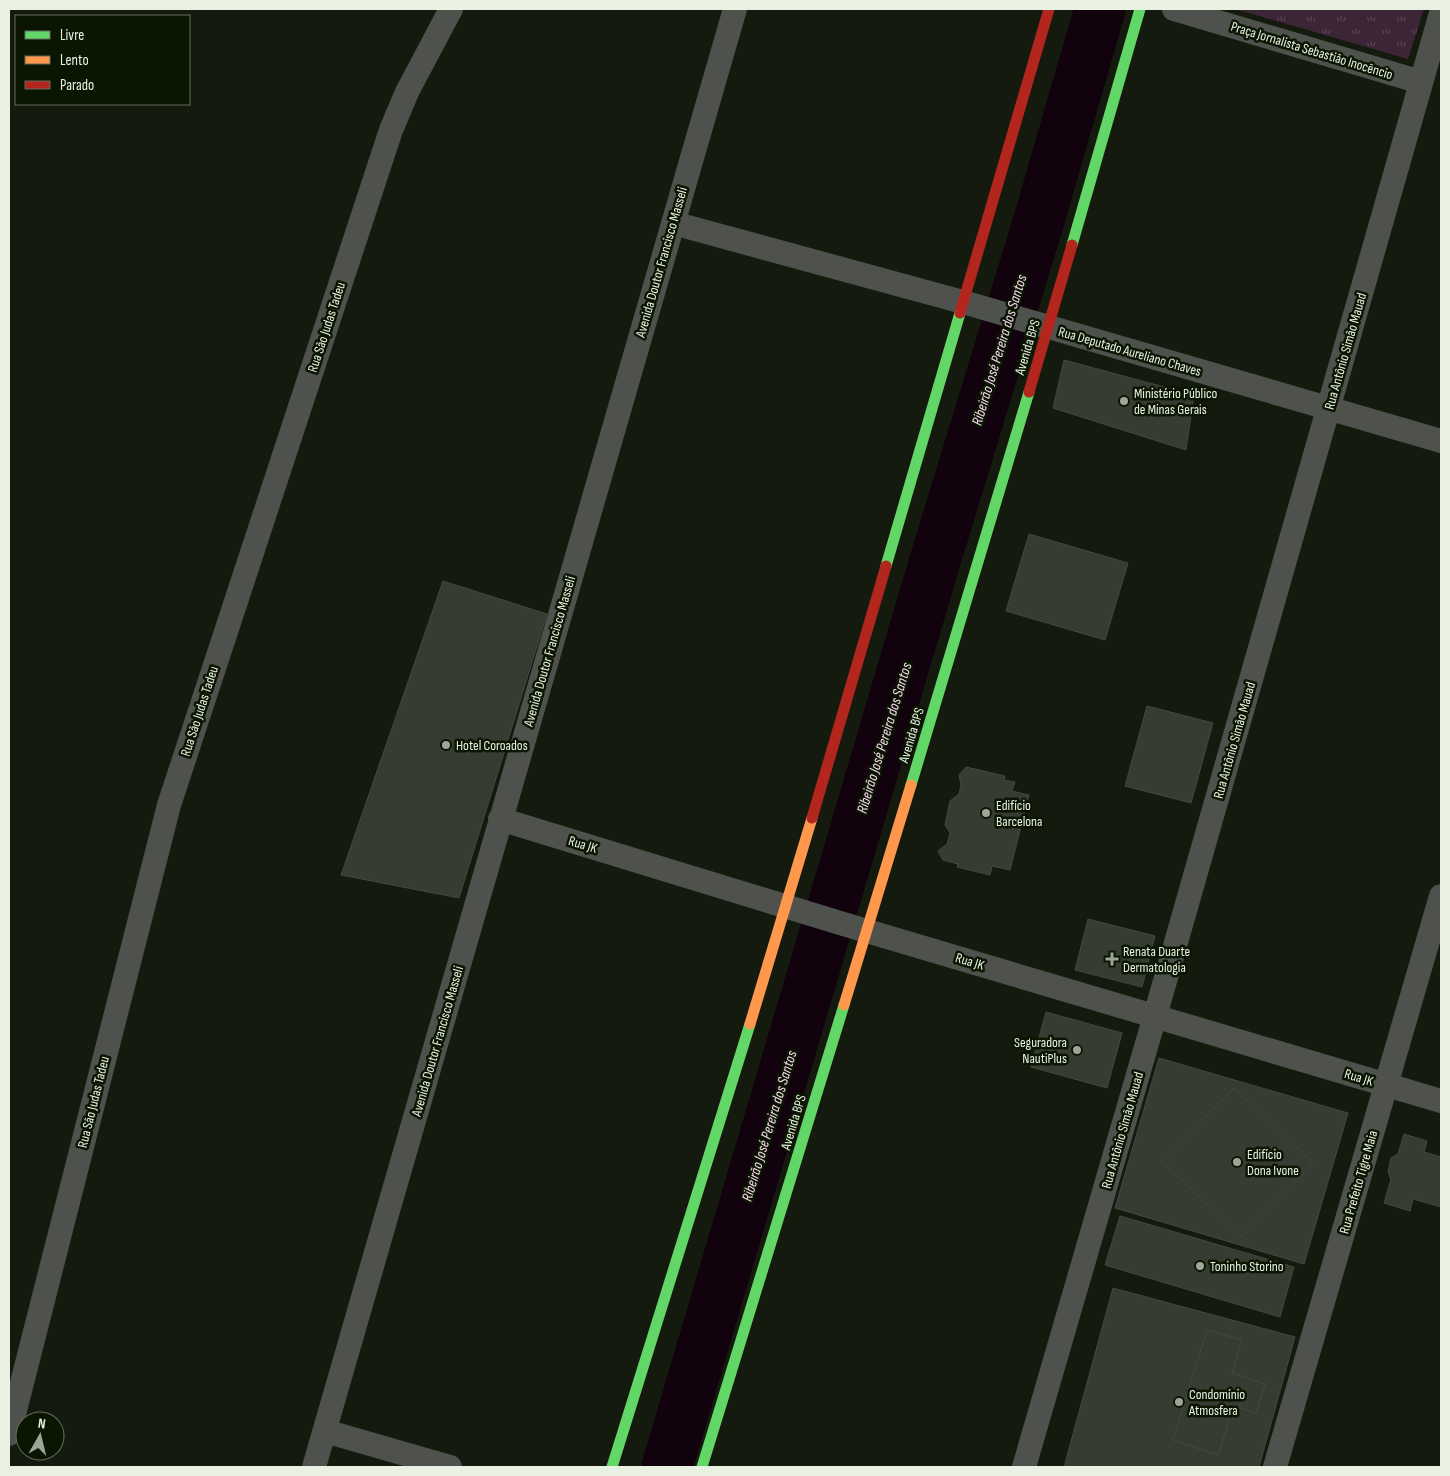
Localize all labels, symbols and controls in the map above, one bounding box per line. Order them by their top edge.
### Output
legend [15,15,190,105]
street label: Praça Jornalista Sebastião Inocêncio [1229,18,1395,83]
text: Livre [60,26,84,45]
text: Lento [60,51,89,70]
text: Parado [60,76,94,95]
street label: Avenida Doutor Francisco Masseli [632,185,691,340]
water label: Ribeirão José Pereira dos Santos [967,272,1032,428]
street label: Rua São Judas Tadeu [304,280,349,374]
street label: Rua Antônio Simão Mauad [1321,291,1370,411]
street label: Avenida BPS [1011,317,1044,378]
street label: Rua Deputado Aureliano Chaves [1056,323,1203,380]
place label: Ministério Público de Minas Gerais [1134,385,1218,418]
marker: Ministério Público de Minas Gerais [1118,395,1130,407]
street label: Avenida Doutor Francisco Masseli [520,574,579,729]
water label: Ribeirão José Pereira dos Santos [852,660,917,816]
street label: Rua São Judas Tadeu [177,664,222,758]
street label: Rua Antônio Simão Mauad [1210,680,1259,800]
street label: Avenida BPS [895,705,928,766]
place label: Hotel Coroados [456,737,528,754]
marker: Hotel Coroados [440,739,452,751]
place label: Edifício Barcelona [996,797,1042,830]
marker: Edifício Barcelona [980,807,992,819]
street label: Rua JK [566,832,600,857]
place label: Renata Duarte Dermatologia [1123,943,1190,976]
street label: Rua JK [953,949,987,974]
marker: Renata Duarte Dermatologia [1105,952,1119,966]
street label: Avenida Doutor Francisco Masseli [408,964,467,1119]
place label: Seguradora NautiPlus [1014,1034,1067,1067]
marker: Seguradora NautiPlus [1071,1044,1083,1056]
water label: Ribeirão José Pereira dos Santos [737,1048,802,1204]
street label: Rua São Judas Tadeu [74,1054,113,1150]
street label: Rua JK [1342,1065,1376,1090]
street label: Rua Antônio Simão Mauad [1098,1070,1147,1190]
street label: Avenida BPS [777,1092,810,1153]
street label: Rua Prefeito Tigre Maia [1336,1129,1381,1236]
place label: Edifício Dona Ivone [1247,1146,1299,1179]
marker: Edifício Dona Ivone [1231,1156,1243,1168]
place label: Toninho Storino [1210,1258,1284,1275]
marker: Toninho Storino [1194,1260,1206,1272]
place label: Condomínio Atmosfera [1188,1386,1245,1419]
marker: Condomínio Atmosfera [1173,1396,1185,1408]
north arrow [15,1411,65,1461]
text: N [37,1415,47,1433]

